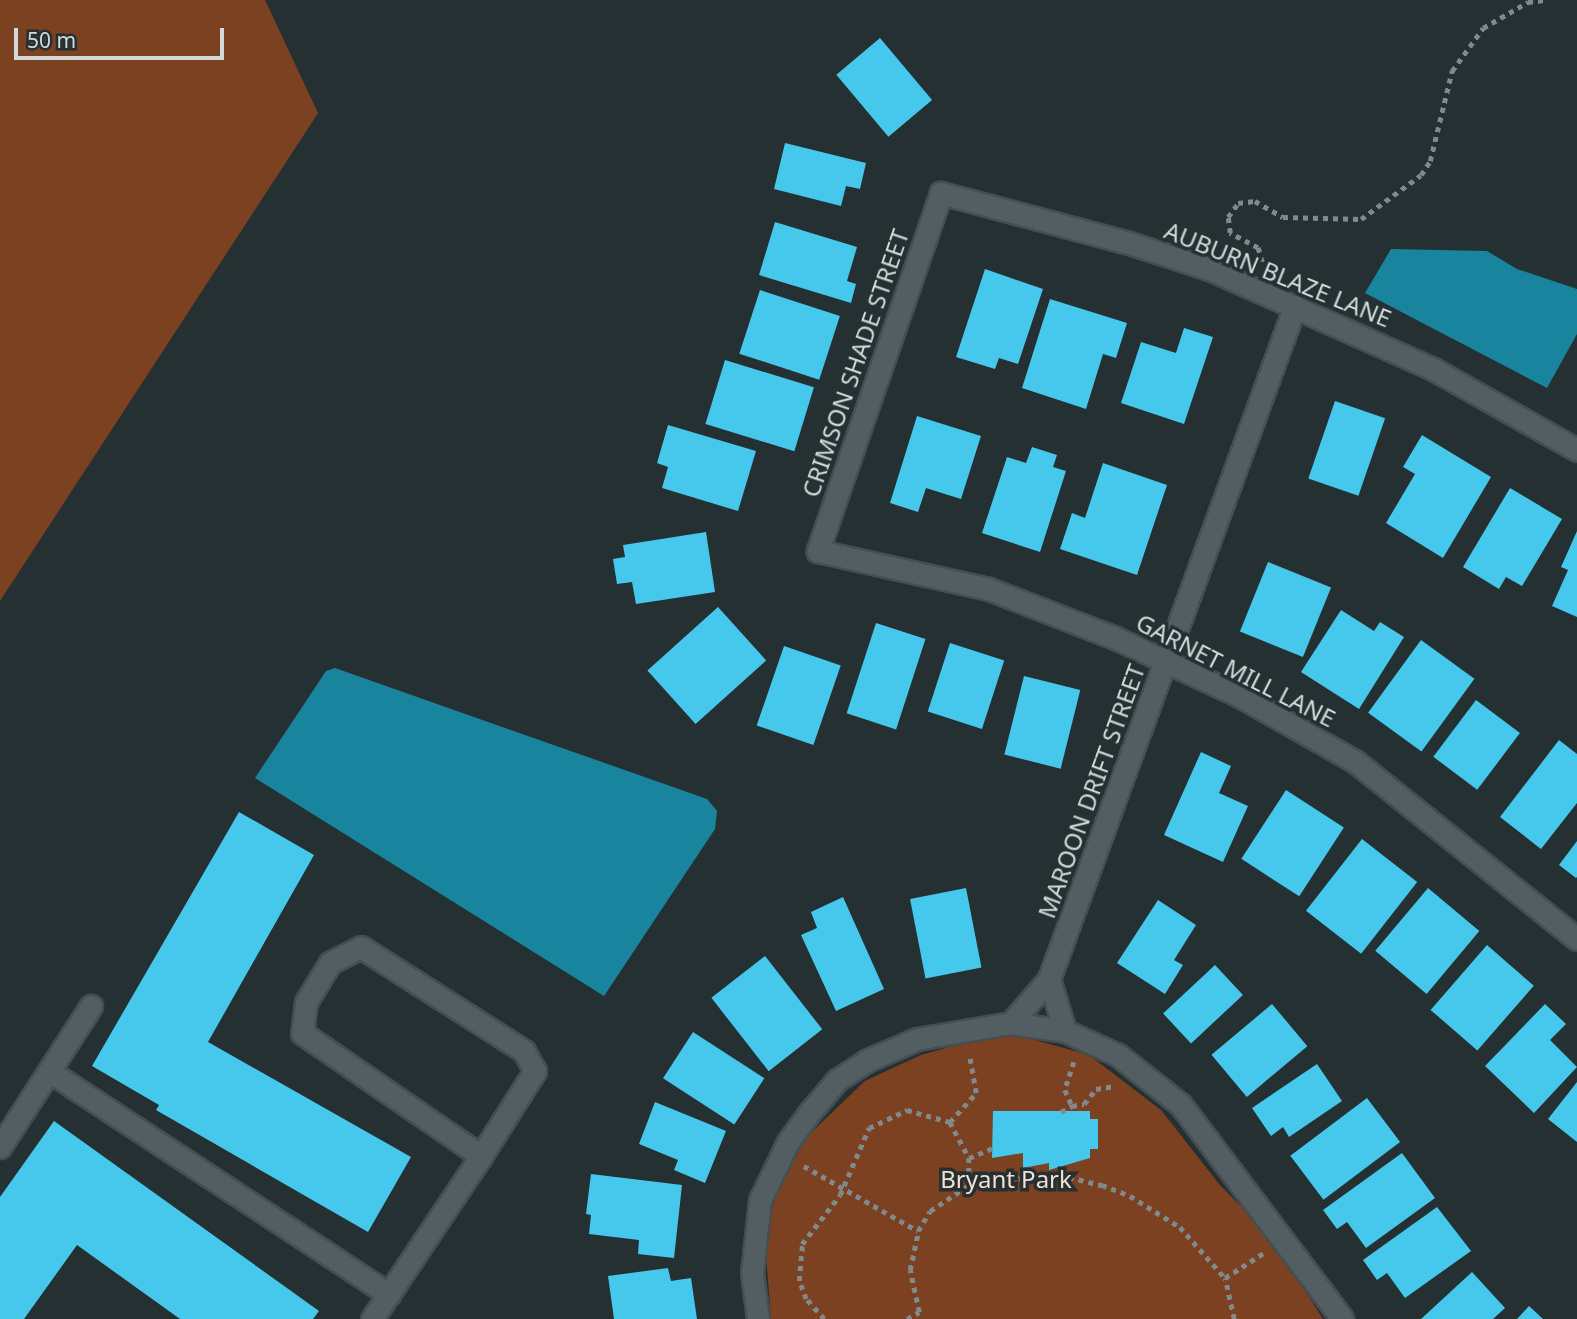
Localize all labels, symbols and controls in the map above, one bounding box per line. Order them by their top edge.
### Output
scale bar [18,14,228,58]
text: 50 m [27,26,76,54]
street label: AUBURN BLAZE LANE [1161,215,1395,333]
street label: CRIMSON SHADE STREET [796,225,914,501]
street label: GARNET MILL LANE [1132,607,1340,733]
street label: MAROON DRIFT STREET [1032,660,1150,922]
park label: Bryant Park [940,1165,1072,1193]

